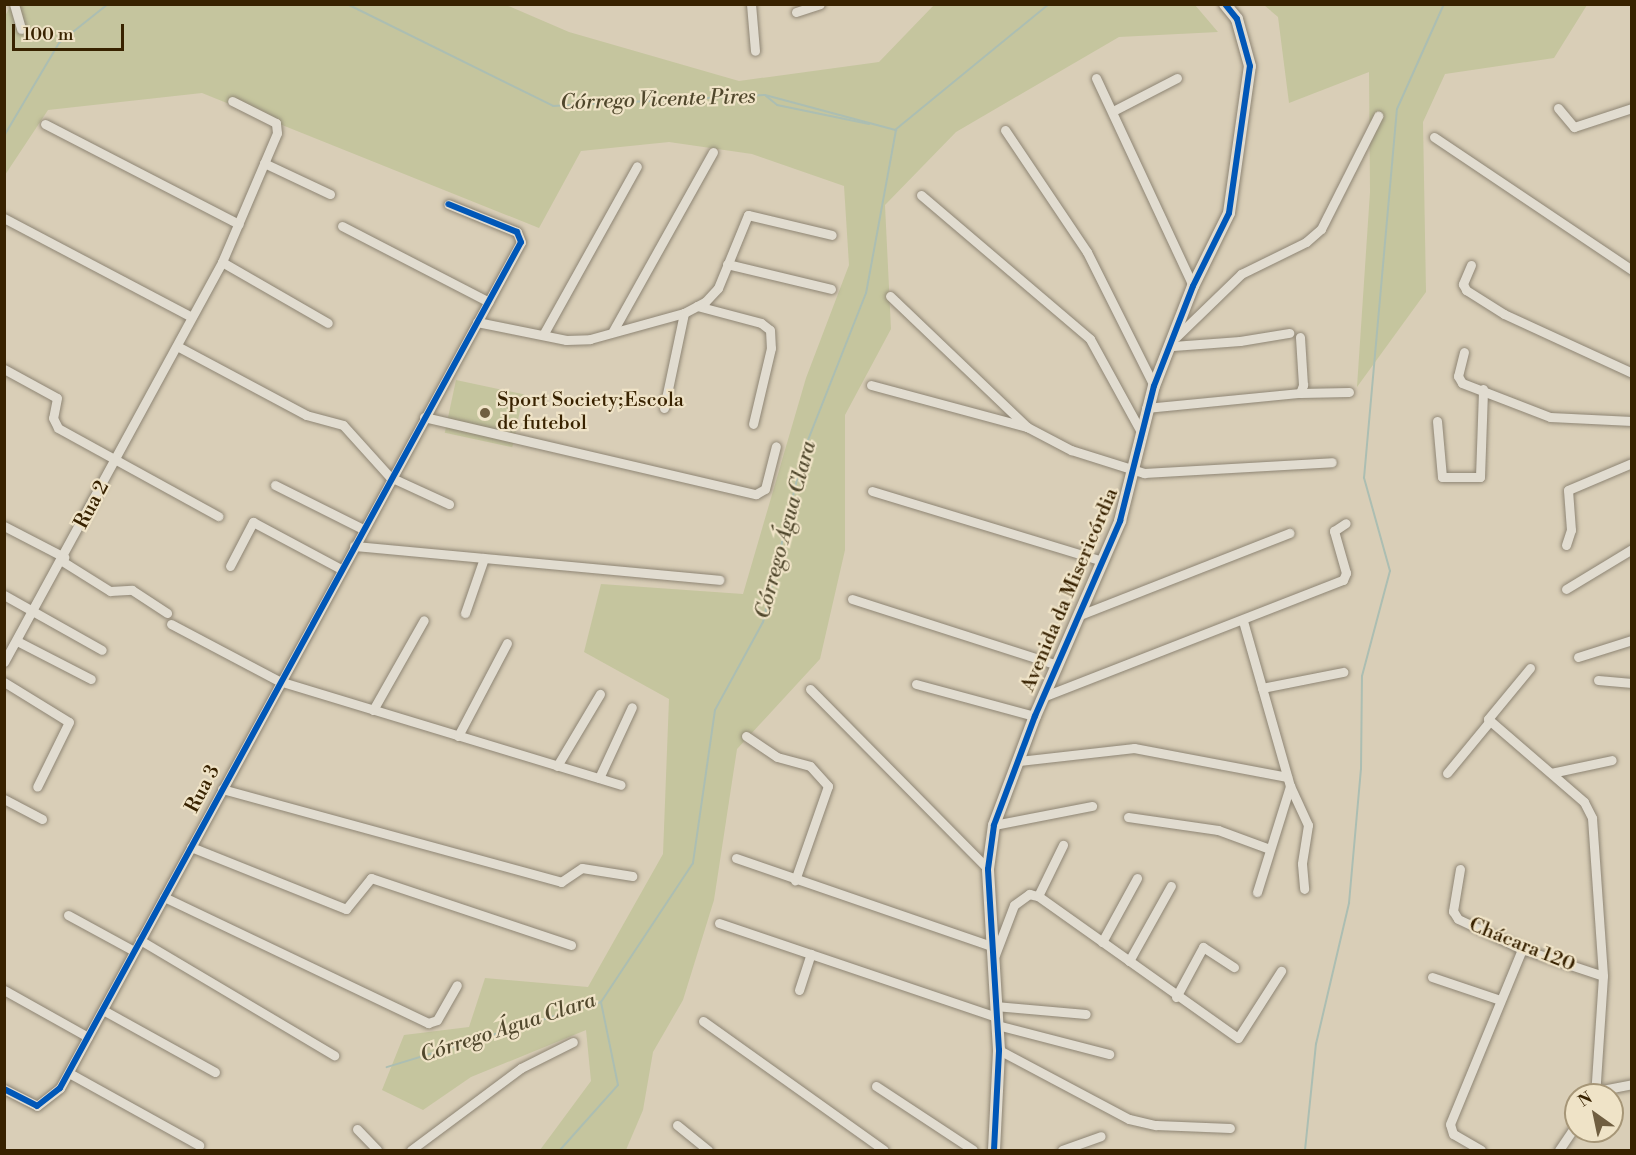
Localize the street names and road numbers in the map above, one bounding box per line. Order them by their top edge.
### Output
street label: Rua 2 [69,477,115,533]
street label: Avenida da Misericórdia [1016,485,1124,695]
street label: Rua 3 [181,761,225,817]
street label: Chácara 120 [1465,913,1579,977]

